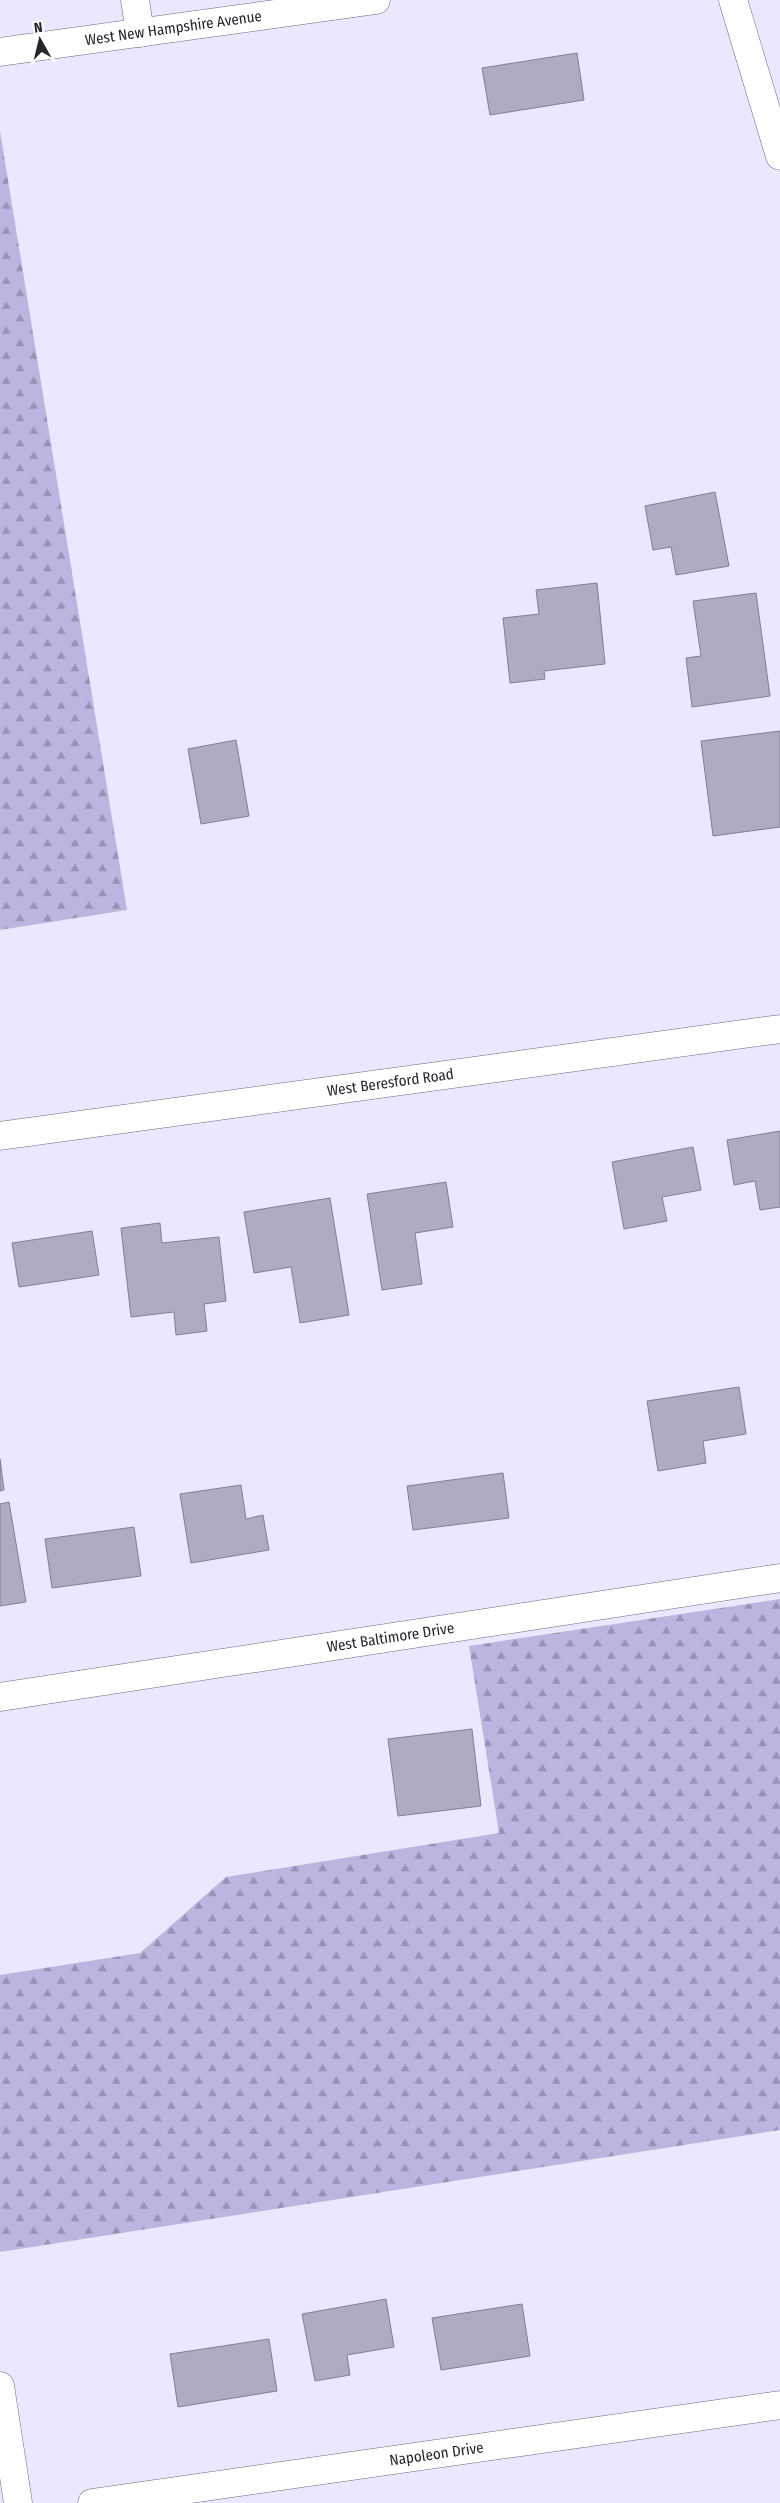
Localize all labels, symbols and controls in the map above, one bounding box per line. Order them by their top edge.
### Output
street label: West New Hampshire Avenue [84,7,263,49]
north arrow [15,15,65,65]
text: N [33,19,44,37]
street label: West Beresford Road [326,1065,455,1100]
street label: West Baltimore Drive [326,1619,455,1656]
street label: Napoleon Drive [388,2438,485,2470]

